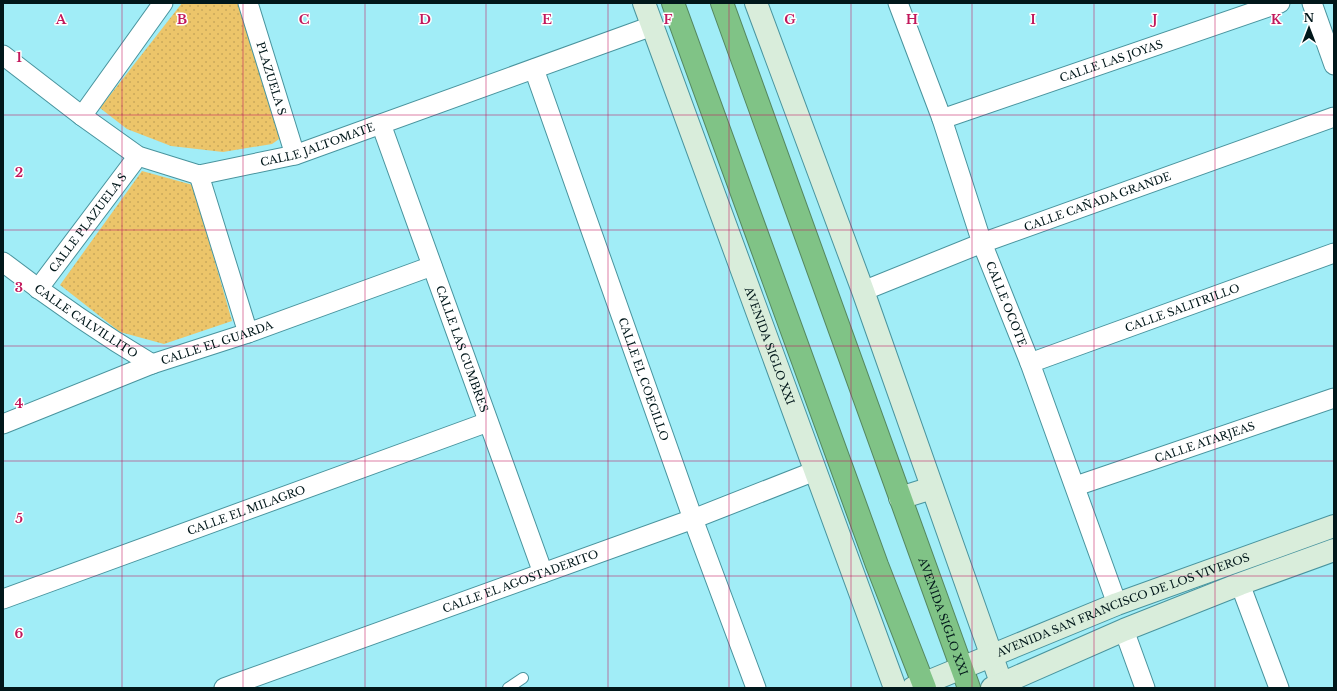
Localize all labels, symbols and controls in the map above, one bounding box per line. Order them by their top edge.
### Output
north arrow [1289,8,1329,48]
text: A [55,11,67,28]
text: B [177,11,187,28]
text: C [299,11,310,28]
text: D [419,11,431,28]
text: E [542,11,552,28]
text: F [664,11,673,28]
text: G [784,11,796,28]
text: H [906,11,918,28]
text: I [1030,11,1036,28]
text: J [1149,11,1158,28]
text: K [1271,11,1282,28]
text: N [1304,11,1315,25]
street label: CALLE LAS JOYAS [1058,37,1165,85]
street label: PLAZUELA S [253,40,289,117]
text: 1 [16,49,22,66]
street label: CALLE JALTOMATE [259,120,377,169]
text: 2 [15,164,23,181]
street label: CALLE CAÑADA GRANDE [1022,169,1173,234]
street label: CALLE PLAZUELA S [46,170,130,275]
street label: CALLE OCOTE [983,259,1030,349]
text: 3 [15,279,23,296]
street label: CALLE CALVILLITO [32,281,140,361]
street label: CALLE SALITRILLO [1123,281,1242,335]
street label: CALLE LAS CUMBRES [433,284,491,414]
street label: AVENIDA SIGLO XXI [741,284,798,407]
street label: CALLE EL COECILLO [615,315,672,443]
street label: CALLE EL GUARDA [159,317,275,368]
text: 4 [15,395,24,412]
street label: CALLE ATARJEAS [1153,419,1257,466]
street label: CALLE EL MILAGRO [185,482,307,538]
text: 5 [15,510,23,527]
street label: CALLE EL AGOSTADERITO [440,547,600,616]
street label: AVENIDA SAN FRANCISCO DE LOS VIVEROS [994,550,1251,660]
street label: AVENIDA SIGLO XXI [915,554,971,678]
text: 6 [15,625,24,642]

